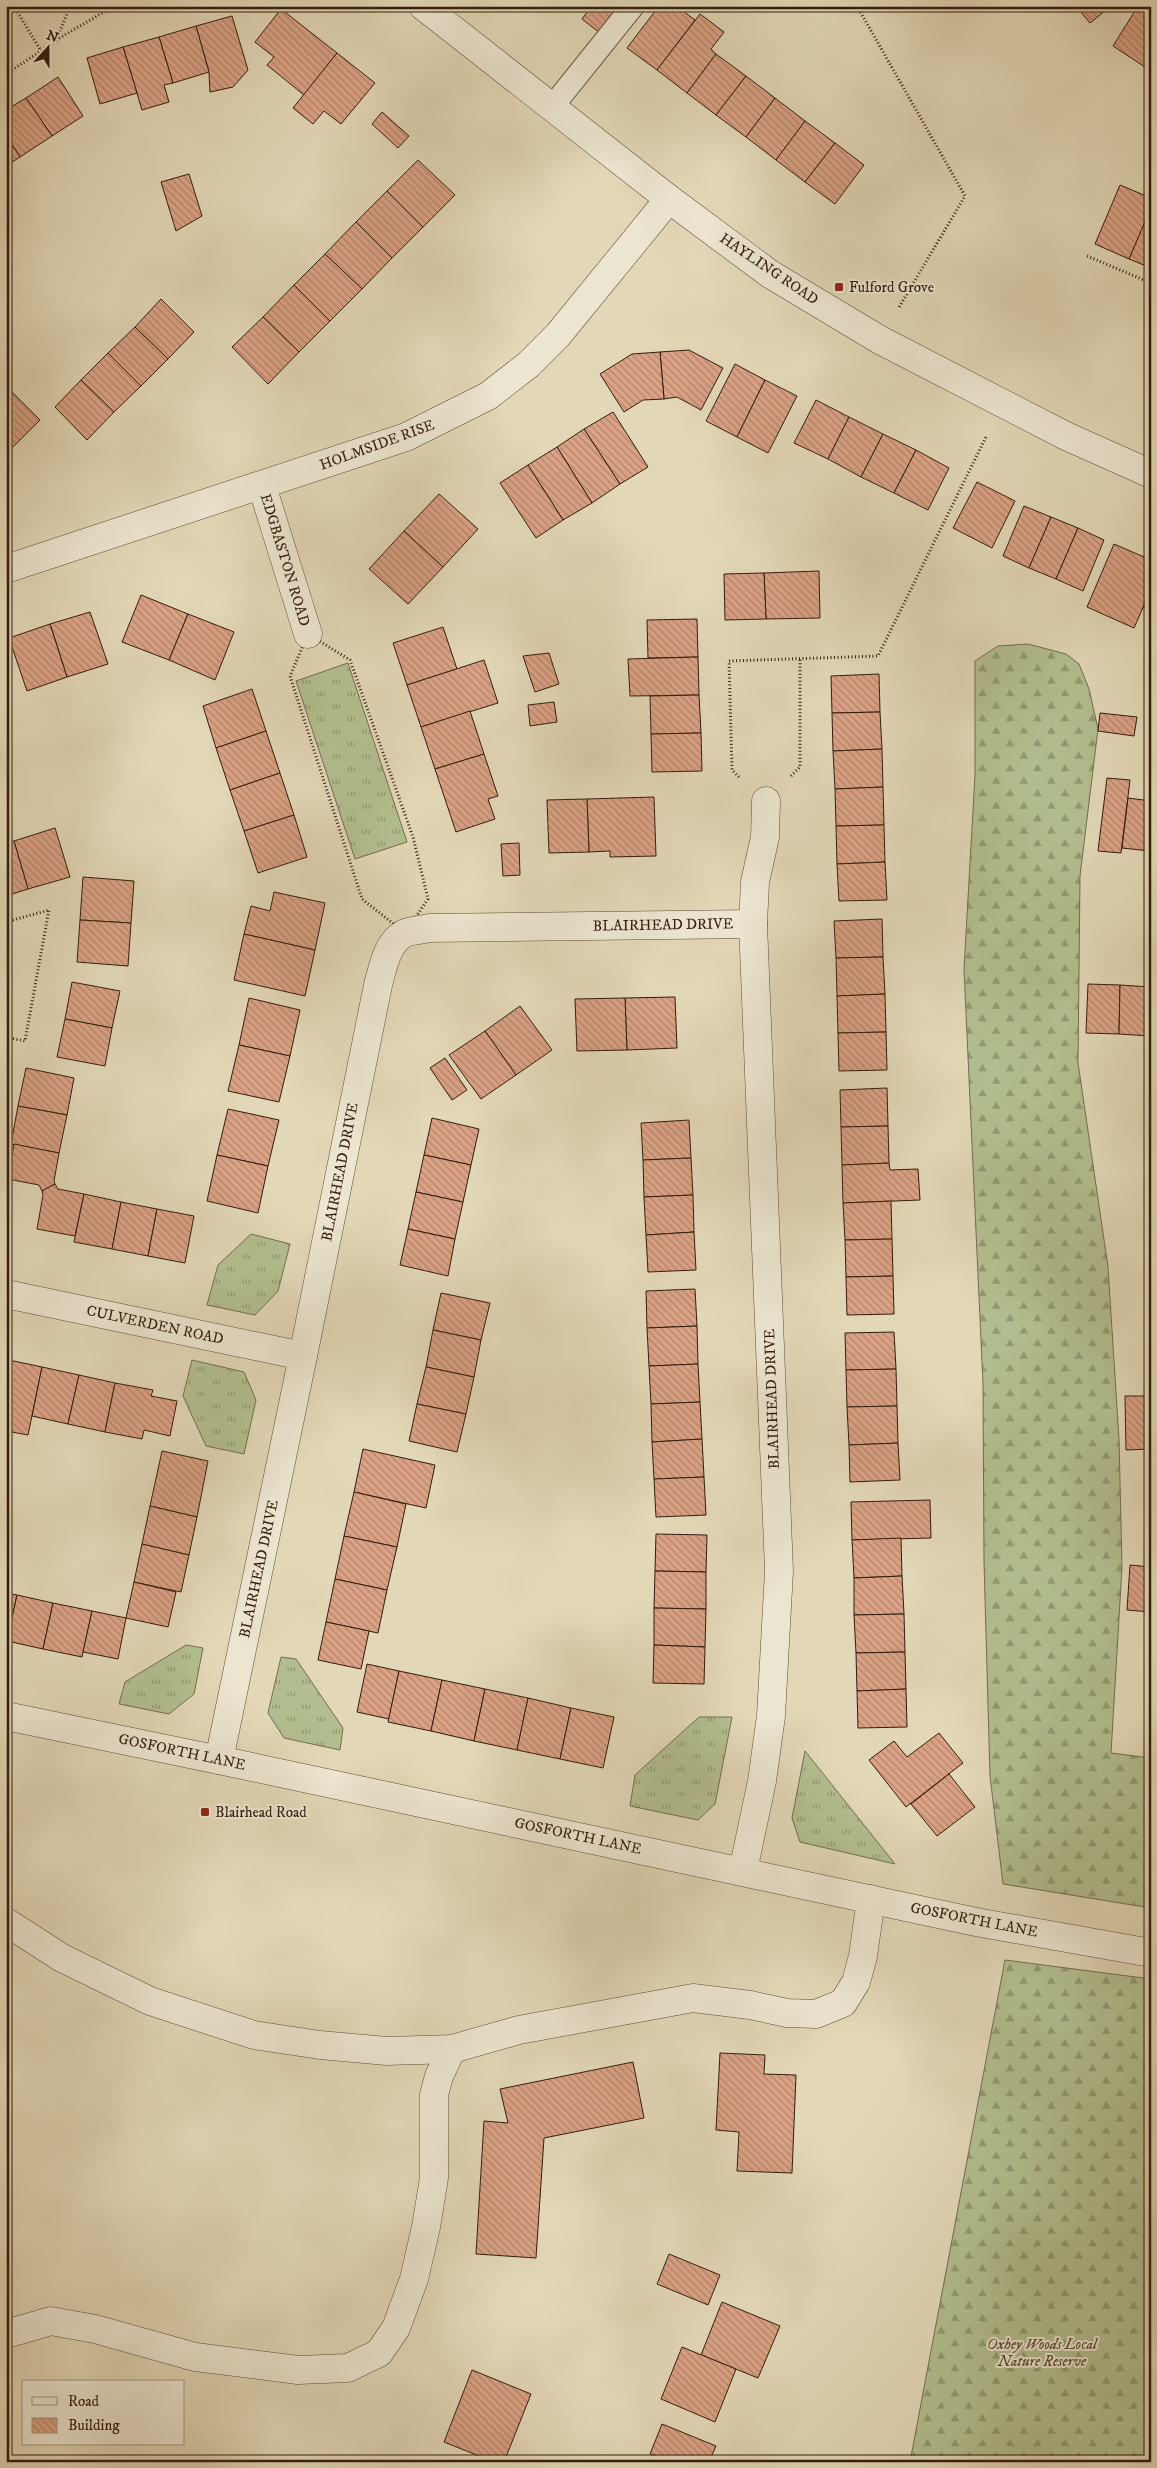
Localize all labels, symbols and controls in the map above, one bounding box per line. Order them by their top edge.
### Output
north arrow [22,22,72,72]
text: N [44,26,61,47]
street label: HAYLING ROAD [716,229,822,309]
place label: Fulford Grove [849,278,934,297]
marker: Fulford Grove [833,281,845,293]
street label: HOLMSIDE RISE [317,415,437,475]
street label: EDGBASTON ROAD [256,491,314,629]
street label: BLAIRHEAD DRIVE [593,914,734,936]
street label: BLAIRHEAD DRIVE [317,1101,363,1243]
street label: CULVERDEN ROAD [85,1301,225,1349]
street label: BLAIRHEAD DRIVE [760,1328,784,1470]
street label: BLAIRHEAD DRIVE [235,1498,283,1640]
street label: GOSFORTH LANE [117,1729,248,1775]
place label: Blairhead Road [215,1803,307,1822]
marker: Blairhead Road [199,1806,211,1818]
street label: GOSFORTH LANE [513,1813,644,1859]
street label: GOSFORTH LANE [909,1898,1040,1942]
park label: Oxhey Woods Local Nature Reserve [987,2335,1099,2371]
legend [22,2380,185,2446]
text: Road [68,2392,100,2411]
text: Building [68,2416,120,2435]

